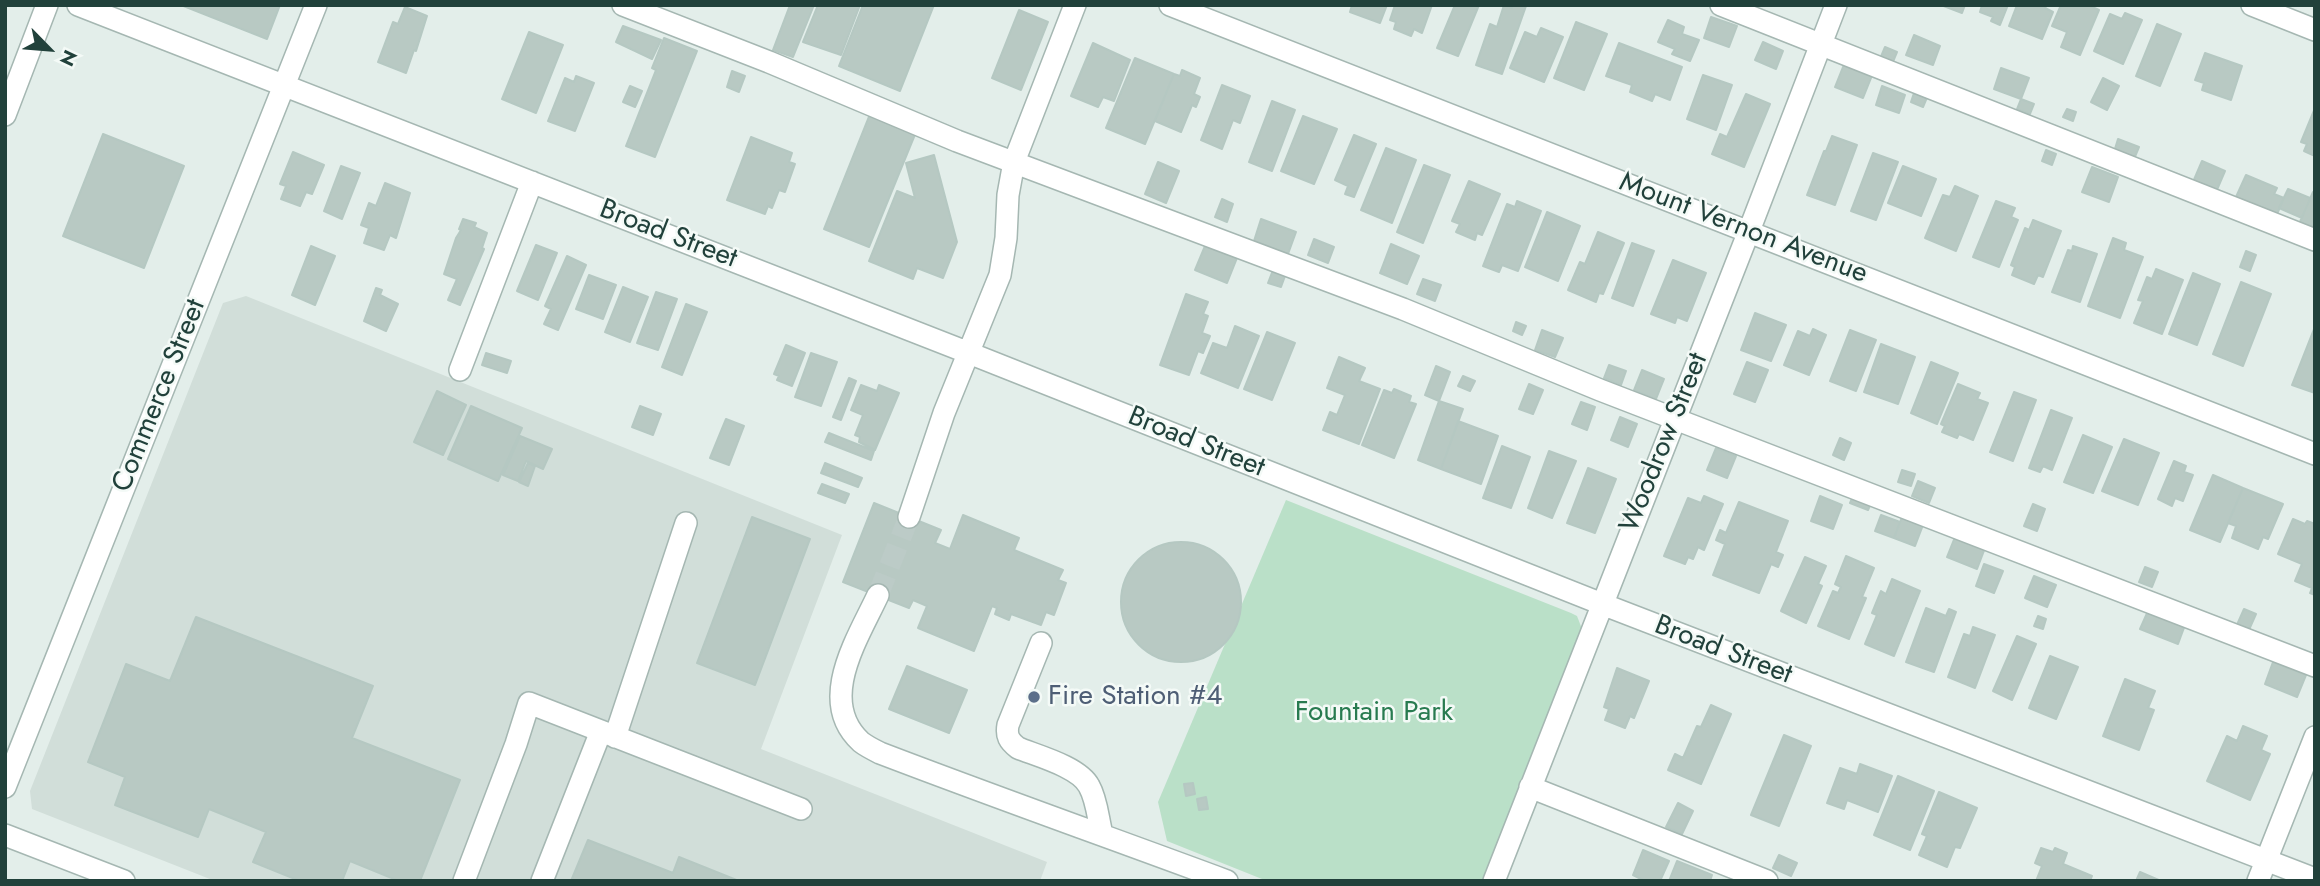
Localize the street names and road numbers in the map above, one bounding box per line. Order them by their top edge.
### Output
street label: Mount Vernon Avenue [1614,166,1872,292]
street label: Broad Street [594,193,742,277]
street label: Commerce Street [106,295,214,497]
street label: Woodrow Street [1614,348,1716,538]
street label: Broad Street [1123,400,1269,486]
street label: Broad Street [1649,609,1797,693]

